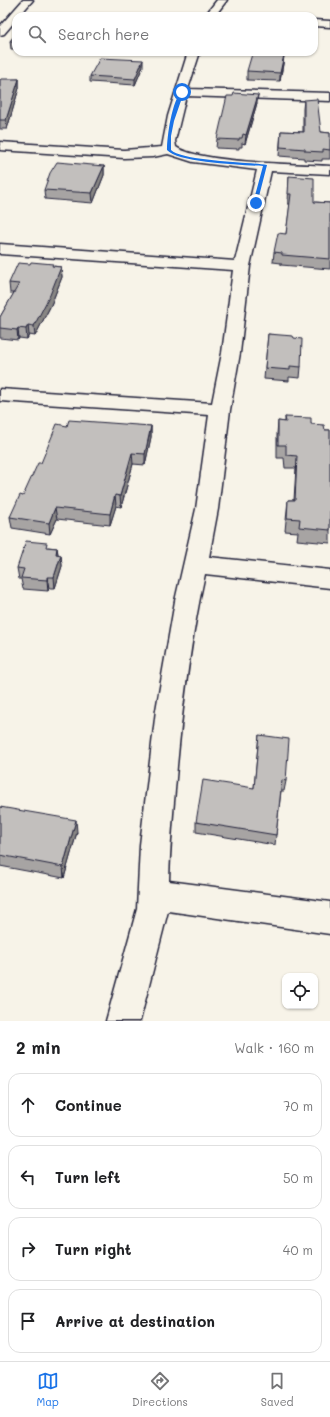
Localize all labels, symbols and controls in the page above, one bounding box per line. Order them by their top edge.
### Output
search box [12,12,318,56]
icon: search [26,23,48,45]
text: Search here [58,24,149,44]
route start [173,83,191,101]
route end [247,194,265,212]
map controls [282,973,318,1009]
button: locate [282,973,318,1009]
text: 2 min [16,1036,61,1058]
text: Walk · 160 m [234,1039,314,1056]
icon: ahead [17,1094,39,1116]
text: Continue [55,1095,122,1115]
text: 70 m [283,1097,313,1114]
icon: left [17,1166,39,1188]
text: Turn left [55,1167,120,1187]
text: 50 m [283,1169,313,1186]
icon: right [17,1238,39,1260]
text: Turn right [55,1239,132,1259]
text: 40 m [283,1241,313,1258]
icon: arrive [17,1310,39,1332]
text: Arrive at destination [55,1311,215,1331]
tab: Map [37,1370,59,1409]
tab: Directions [132,1370,188,1409]
tab: Saved [261,1370,293,1409]

